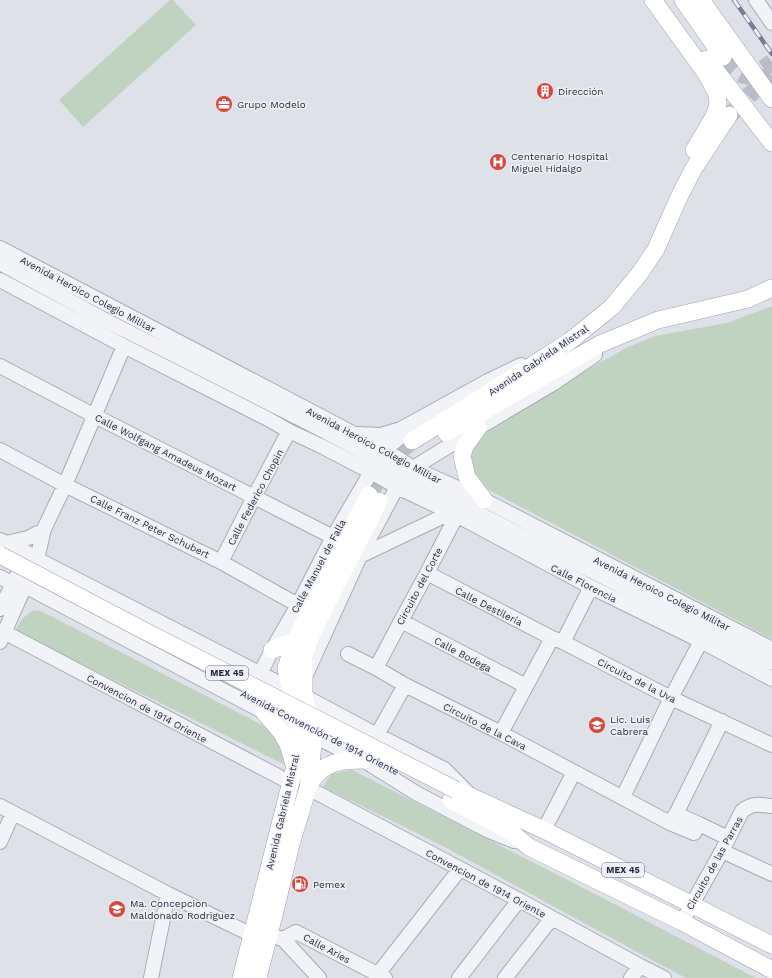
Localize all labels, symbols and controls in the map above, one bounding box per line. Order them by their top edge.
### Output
building icon: Dirección [535,81,555,101]
place label: Dirección [558,86,604,97]
office icon: Grupo Modelo [214,94,234,114]
place label: Grupo Modelo [237,99,306,110]
place label: Centenario Hospital Miguel Hidalgo [511,151,608,174]
hospital icon: Centenario Hospital Miguel Hidalgo [488,152,508,172]
street label: Avenida Heroico Colegio Militar [18,254,157,335]
street label: Avenida Gabriela Mistral [486,323,590,398]
street label: Avenida Heroico Colegio Militar [304,405,443,486]
street label: Calle Wolfgang Amadeus Mozart [93,412,239,493]
street label: Calle Federico Chopin [225,447,285,547]
street label: Calle Franz Peter Schubert [88,493,212,561]
street label: Calle Manuel de Falla [289,517,348,615]
street label: Circuito del Corte [394,545,445,627]
street label: Avenida Heroico Colegio Militar [592,554,732,633]
street label: Calle Florencia [549,562,619,605]
street label: Calle Destilería [453,585,525,628]
street label: Calle Bodega [432,635,494,674]
street label: Circuito de la Uva [596,656,678,705]
road number: MEX 45 [206,666,248,680]
street label: Convencion de 1914 Oriente [85,672,209,745]
street label: Avenida Convención de 1914 Oriente [239,688,401,777]
street label: Circuito de la Cava [441,701,529,752]
place label: Lic. Luis Cabrera [610,714,650,737]
school or university icon: Lic. Luis Cabrera [587,715,607,735]
street label: Avenida Gabriela Mistral [264,753,301,871]
street label: Circuito de las Parras [684,815,745,912]
street label: Convencion de 1914 Oriente [424,847,548,920]
road number: MEX 45 [602,863,644,877]
fuel station icon: Pemex [290,874,310,894]
place label: Pemex [313,879,345,890]
place label: Ma. Concepcion Maldonado Rodriguez [130,898,235,921]
school or university icon: Ma. Concepcion Maldonado Rodriguez [107,899,127,919]
street label: Calle Aries [301,931,352,965]

